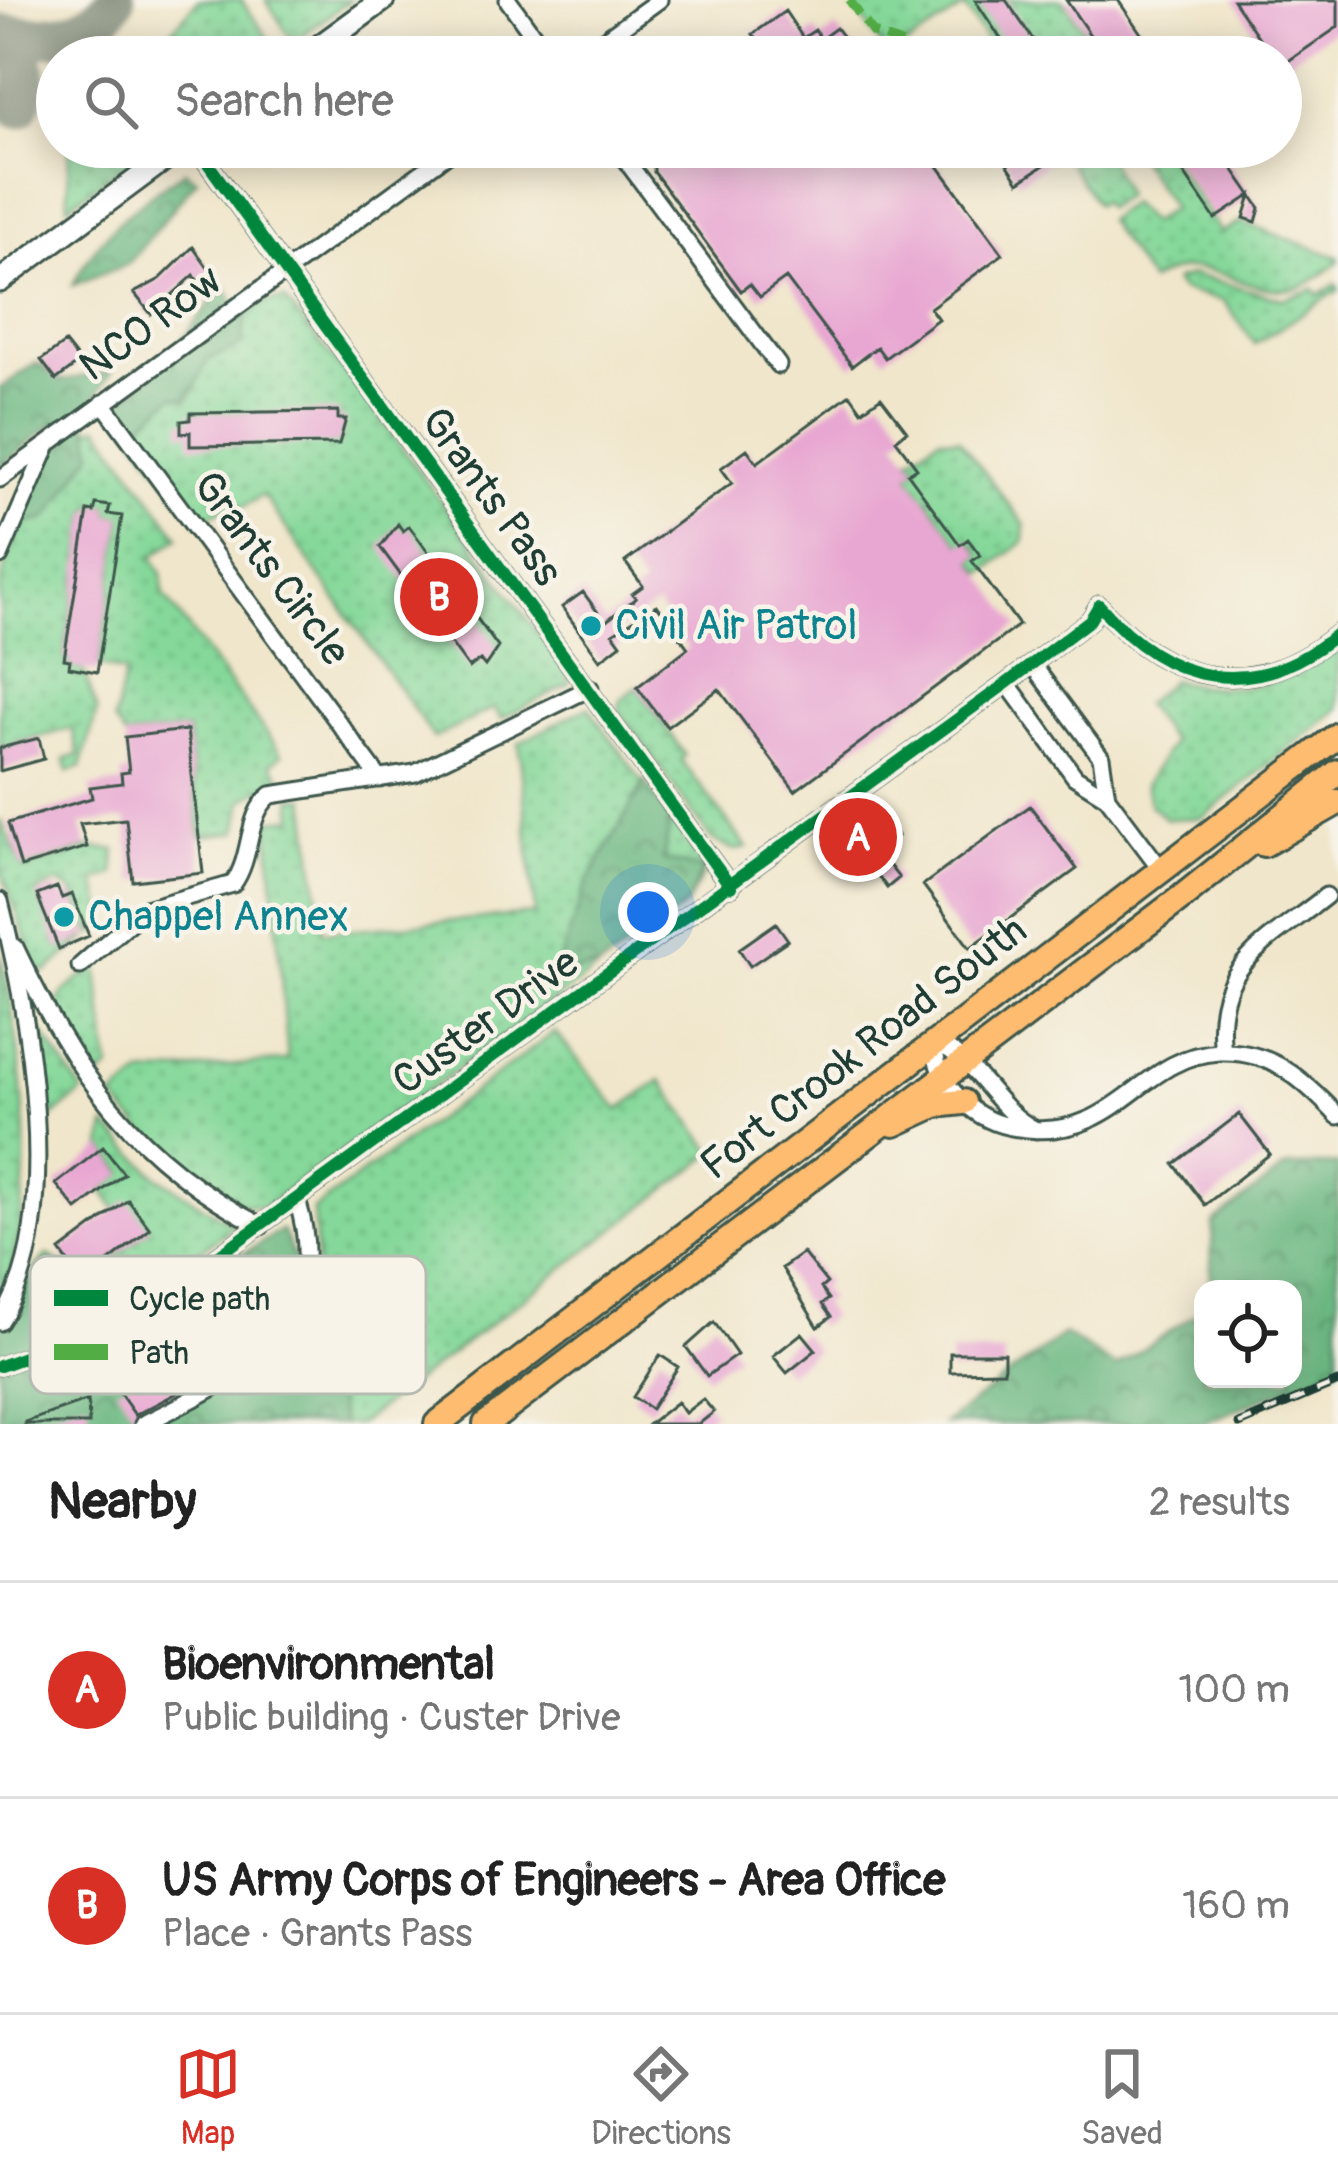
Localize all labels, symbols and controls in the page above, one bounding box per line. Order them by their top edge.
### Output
search box [36,36,1302,168]
icon: search [78,69,144,135]
text: Search here [174,74,394,130]
street label: NCO Row [70,255,232,393]
street label: Grants Pass [409,398,573,597]
street label: Grants Circle [181,462,361,677]
pin: B [400,552,478,642]
place label: Civil Air Patrol [615,600,857,652]
marker: Civil Air Patrol [578,613,604,639]
pin: A [819,792,897,882]
your location [618,882,678,942]
place label: Chappel Annex [88,891,349,943]
marker: Chappel Annex [51,904,77,930]
street label: Fort Crook Road South [691,905,1037,1191]
street label: Custer Drive [383,937,589,1107]
legend [30,1256,426,1394]
text: Cycle path [129,1279,270,1320]
map controls [1194,1280,1302,1388]
button: locate [1194,1280,1302,1388]
text: Path [129,1333,189,1374]
text: Nearby [48,1470,196,1534]
text: 2 results [1149,1478,1290,1527]
text: Bioenvironmental [162,1637,495,1693]
text: A [74,1665,100,1714]
text: 100 m [1178,1665,1290,1714]
text: Public building · Custer Drive [162,1693,620,1742]
text: US Army Corps of Engineers - Area Office [162,1853,945,1909]
text: B [76,1881,98,1930]
text: 160 m [1182,1881,1290,1930]
text: Place · Grants Pass [162,1909,473,1958]
tab: Map [175,2041,241,2154]
tab: Directions [591,2041,731,2154]
tab: Saved [1081,2041,1163,2154]

